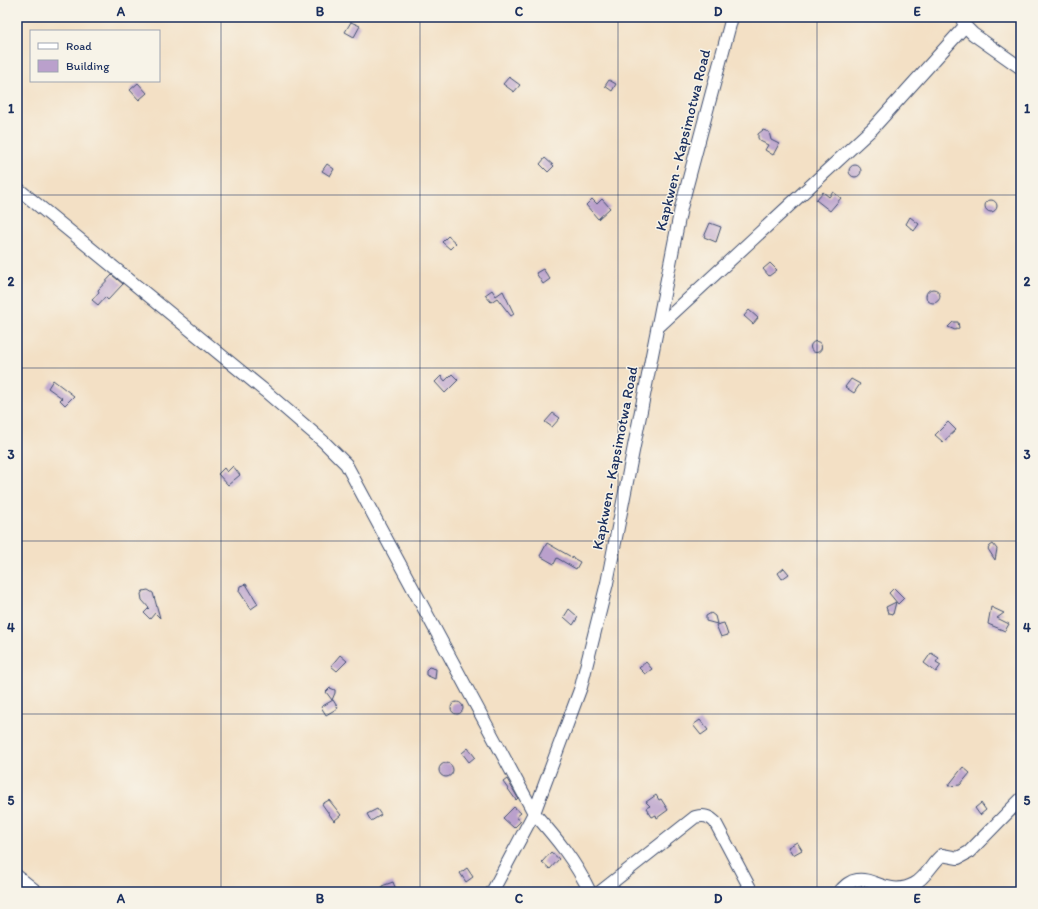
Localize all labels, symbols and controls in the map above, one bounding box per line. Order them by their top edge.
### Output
text: A [116,4,126,19]
text: B [316,4,325,19]
text: C [515,4,524,19]
text: D [714,4,723,19]
text: E [913,4,921,19]
legend [30,30,160,82]
text: Road [66,39,92,53]
street label: Kapkwen - Kapsimotwa Road [652,47,714,233]
text: Building [66,59,110,73]
text: 1 [8,101,14,116]
text: 1 [1024,101,1030,116]
text: 2 [8,274,15,289]
text: 2 [1024,274,1031,289]
street label: Kapkwen - Kapsimotwa Road [588,364,642,551]
text: 3 [7,447,15,462]
text: 3 [1023,447,1031,462]
text: 4 [7,620,15,635]
text: 4 [1023,620,1031,635]
text: 5 [8,793,15,808]
text: 5 [1024,793,1031,808]
text: A [116,891,126,906]
text: B [316,891,325,906]
text: C [515,891,524,906]
text: D [714,891,723,906]
text: E [913,891,921,906]

